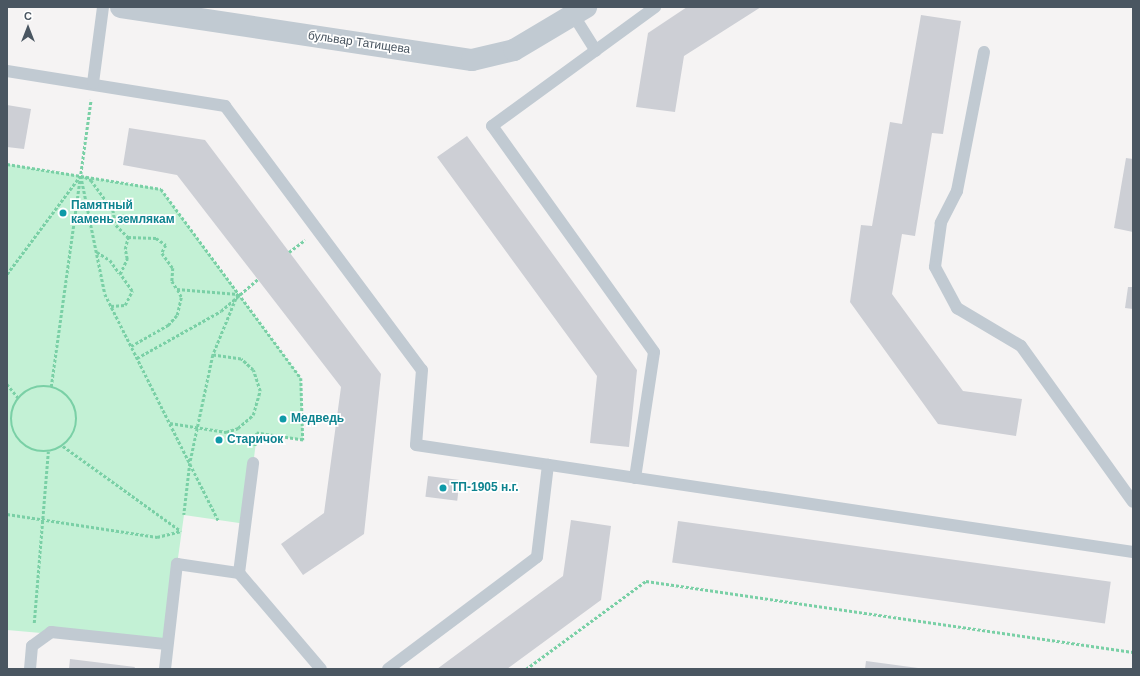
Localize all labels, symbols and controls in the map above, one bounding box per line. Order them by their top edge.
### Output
north arrow [8,8,48,48]
text: С [24,10,32,22]
street label: бульвар Татищева [307,29,411,57]
place label: Памятный камень землякам [71,199,175,227]
marker: Памятный камень землякам [58,208,68,218]
place label: Медведь [291,412,344,426]
marker: Медведь [278,414,288,424]
place label: Старичок [227,433,283,447]
marker: Старичок [214,435,224,445]
place label: ТП-1905 н.г. [451,481,519,495]
marker: ТП-1905 н.г. [438,483,448,493]

